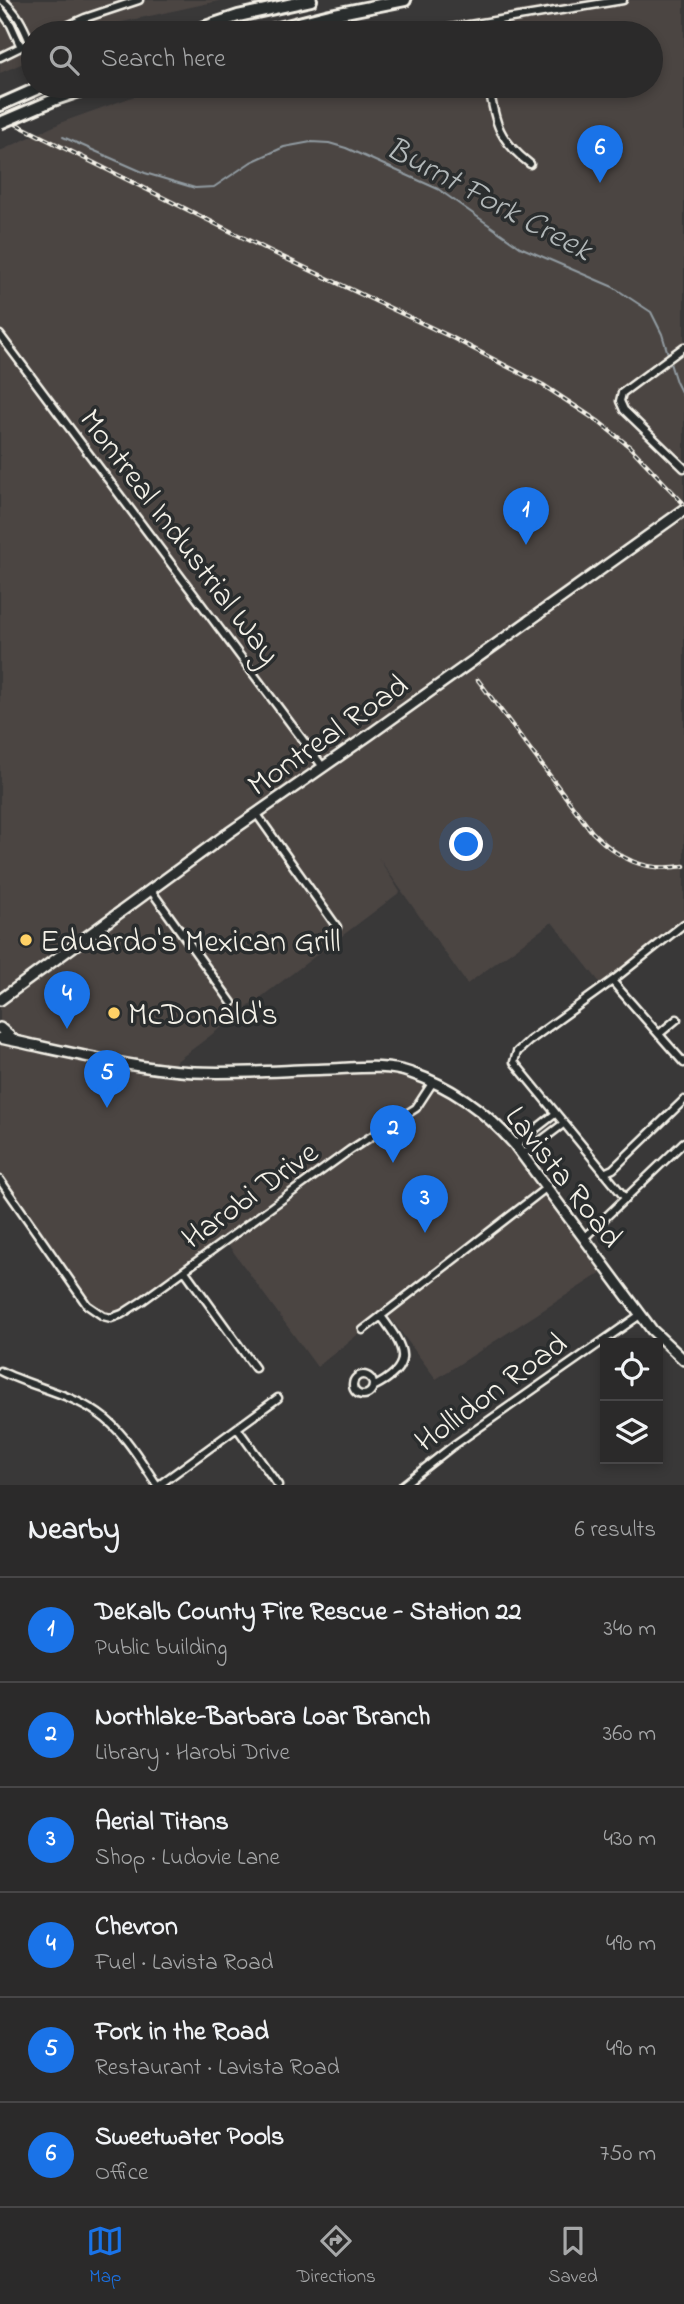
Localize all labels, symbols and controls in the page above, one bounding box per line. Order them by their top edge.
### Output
search box [21,21,663,98]
icon: search [45,41,83,79]
text: Search here [101,41,226,79]
pin: 6 [577,125,623,183]
water label: Burnt Fork Creek [376,126,601,276]
street label: Montreal Industrial Way [66,400,290,676]
pin: 1 [503,487,549,545]
street label: Montreal Road [239,664,419,810]
your location [449,827,483,861]
place label: Eduardo's Mexican Grill [40,920,341,967]
marker: Eduardo's Mexican Grill [18,932,34,948]
pin: 4 [44,971,90,1029]
place label: McDonald's [128,993,278,1040]
marker: McDonald's [106,1005,122,1021]
pin: 5 [84,1050,130,1108]
street label: Lavista Road [492,1097,633,1259]
pin: 2 [370,1105,416,1163]
street label: Harobi Drive [173,1131,330,1263]
pin: 3 [402,1175,448,1233]
street label: Hollidon Road [406,1322,578,1465]
map controls [600,1338,663,1464]
button: locate [600,1338,663,1401]
button: layers [600,1401,663,1464]
text: Nearby [28,1509,120,1553]
text: 6 results [575,1514,656,1547]
text: DeKalb County Fire Rescue - Station 22 [95,1594,521,1632]
text: 1 [47,1613,55,1646]
text: 340 m [603,1613,656,1646]
text: Public building [95,1632,227,1665]
text: Northlake-Barbara Loar Branch [95,1699,430,1737]
text: 2 [45,1718,57,1751]
text: 360 m [603,1718,656,1751]
text: Library · Harobi Drive [95,1737,290,1770]
text: Aerial Titans [95,1804,229,1842]
text: 3 [46,1823,56,1856]
text: 430 m [603,1823,656,1856]
text: Shop · Ludovie Lane [95,1842,280,1875]
text: Chevron [95,1909,178,1947]
text: 4 [46,1928,56,1961]
text: 490 m [606,1928,656,1961]
text: Fuel · Lavista Road [95,1947,274,1980]
text: Fork in the Road [95,2014,269,2052]
text: 5 [44,2033,58,2066]
text: 490 m [606,2033,656,2066]
text: Restaurant · Lavista Road [95,2052,340,2085]
text: Sweetwater Pools [95,2119,284,2157]
text: 6 [46,2138,56,2171]
text: 750 m [600,2138,656,2171]
text: Office [95,2157,148,2190]
tab: Map [86,2222,124,2291]
tab: Directions [297,2222,376,2291]
tab: Saved [548,2222,598,2291]

